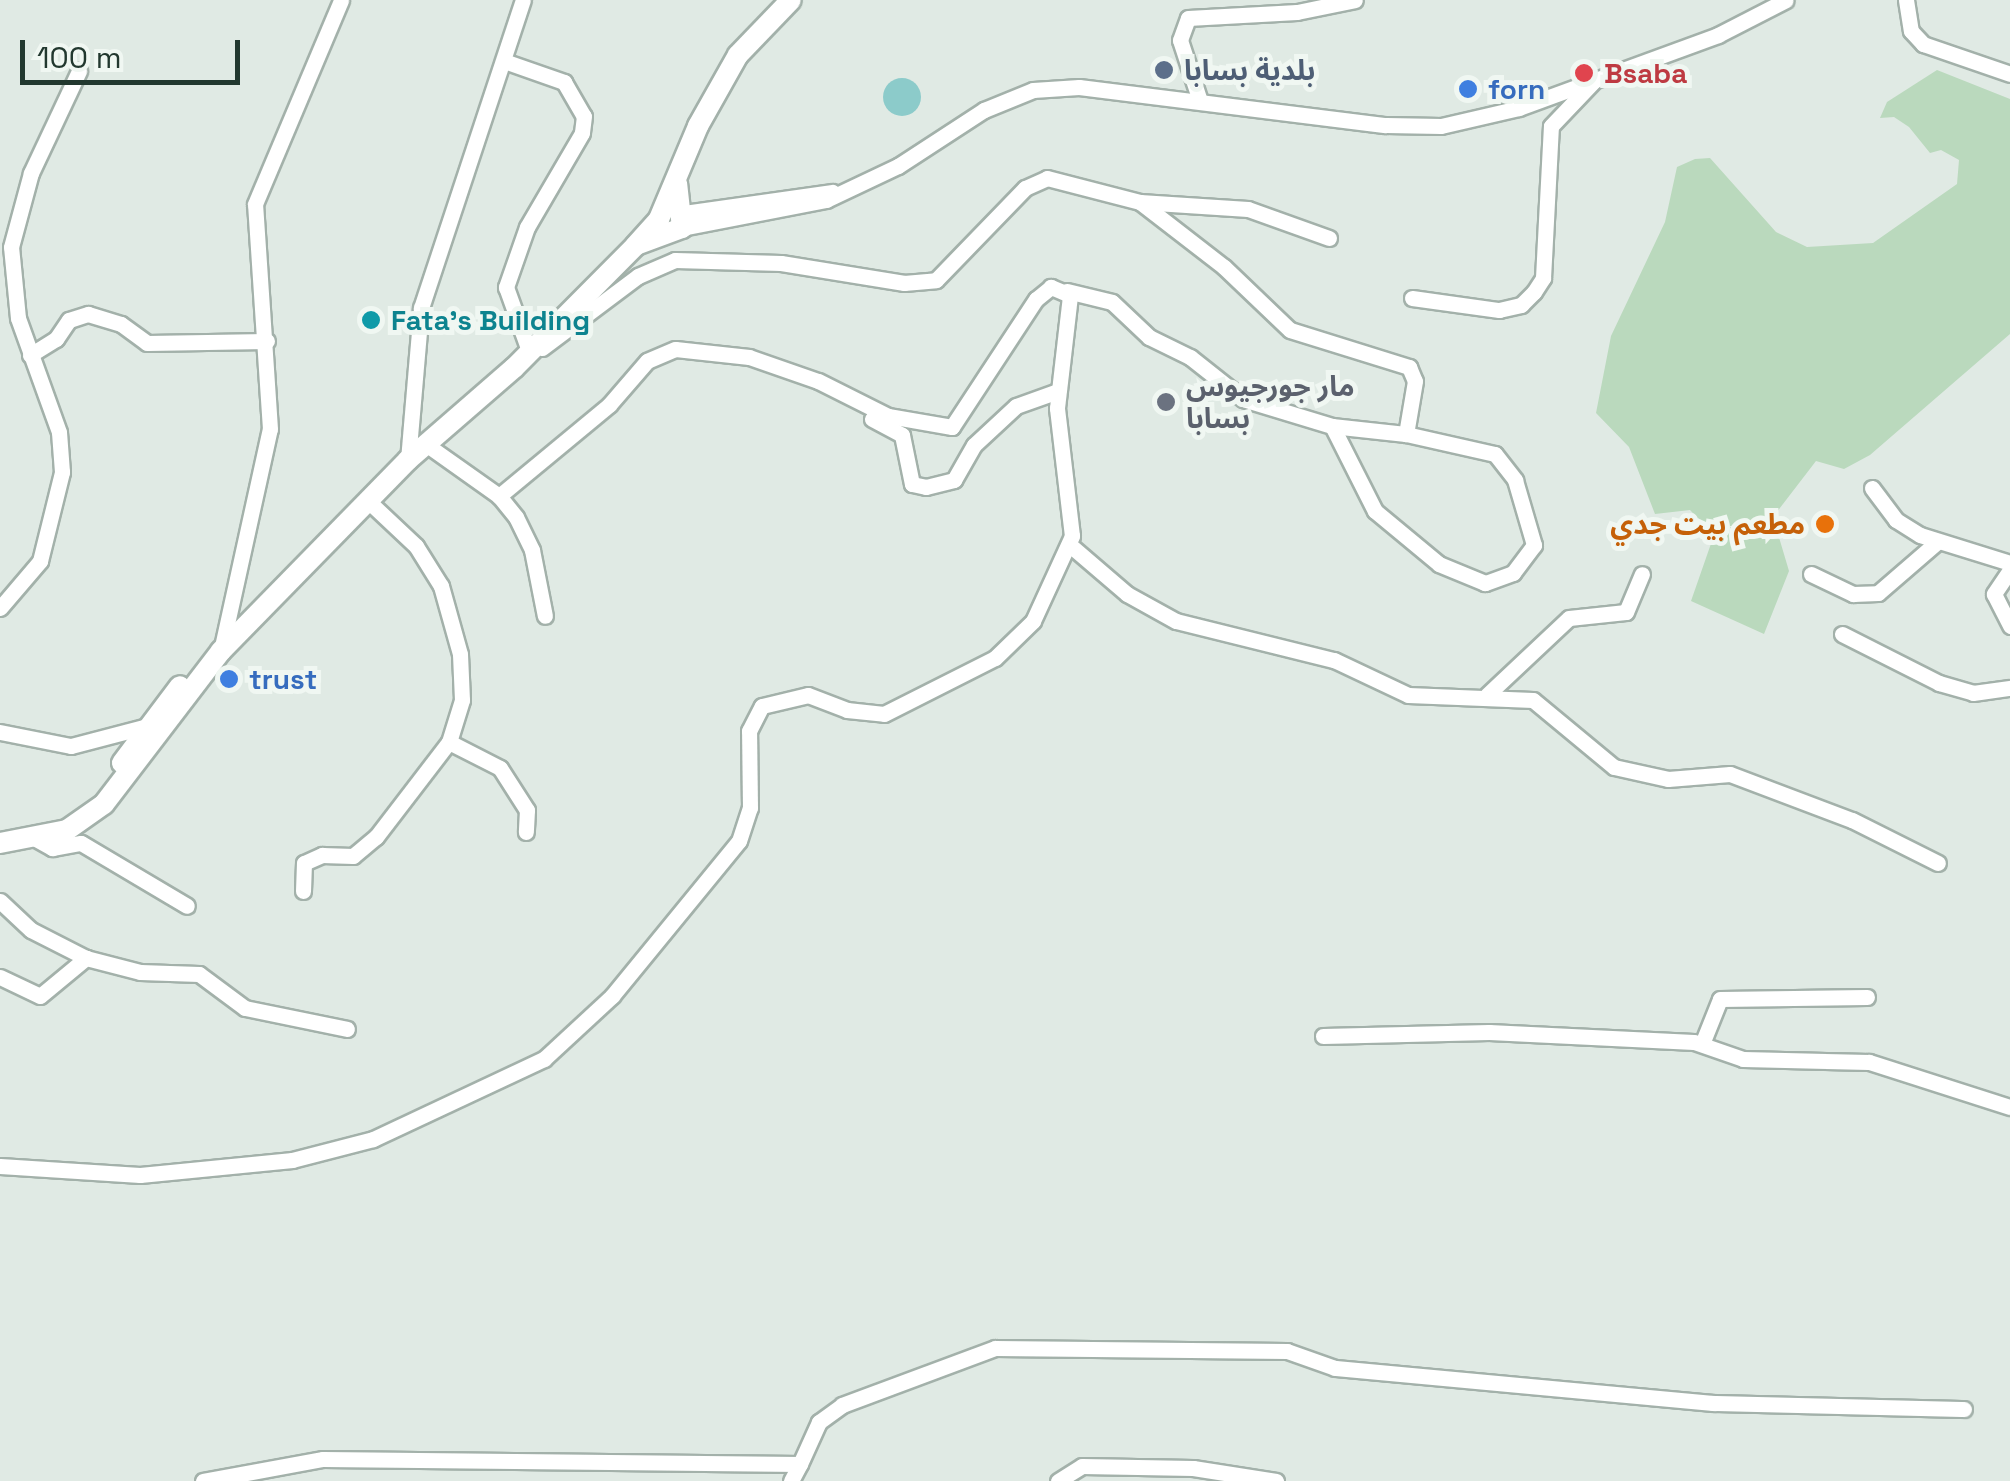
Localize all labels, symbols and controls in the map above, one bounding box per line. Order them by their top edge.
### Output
scale bar [25,20,245,82]
text: 100 m [37,38,122,77]
place label: بلدية بسابا [1184,53,1315,87]
place label: Bsaba [1604,56,1687,90]
marker: بلدية بسابا [1153,59,1175,81]
marker: Bsaba [1573,62,1595,84]
place label: forn [1488,72,1545,106]
marker: forn [1457,78,1479,100]
place label: Fata's Building [391,303,590,337]
marker: Fata's Building [360,309,382,331]
place label: مار جورجيوس بسابا [1186,369,1354,435]
marker: مار جورجيوس بسابا [1155,391,1177,413]
place label: مطعم بيت جدي [1610,507,1805,541]
marker: مطعم بيت جدي [1814,513,1836,535]
place label: trust [249,662,317,696]
marker: trust [218,668,240,690]

